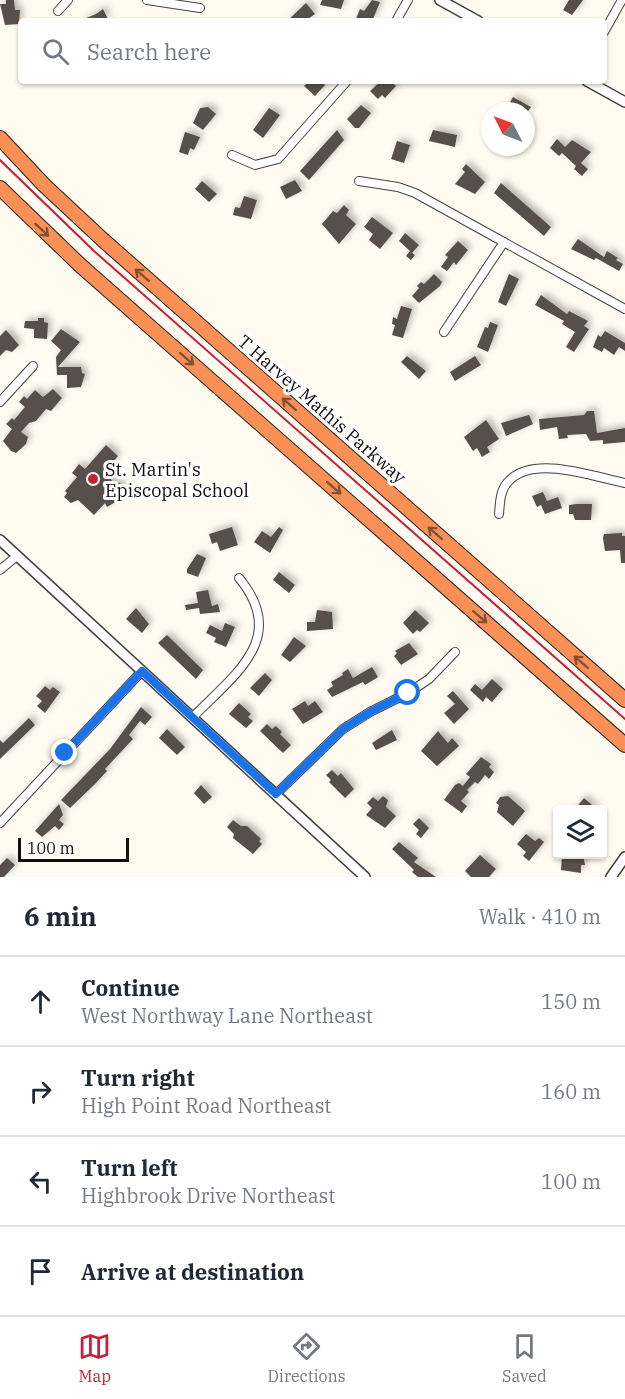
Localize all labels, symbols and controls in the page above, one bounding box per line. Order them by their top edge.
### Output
search box [18,18,607,84]
icon: search [39,35,72,68]
text: Search here [87,37,211,66]
north arrow [481,102,535,156]
one-way arrow [34,222,49,237]
one-way arrow [135,268,150,282]
street label: T Harvey Mathis Parkway [233,330,411,489]
one-way arrow [179,352,194,366]
one-way arrow [282,397,297,411]
place label: St. Martin's Episcopal School [105,458,249,502]
marker: St. Martin's Episcopal School [86,472,100,486]
one-way arrow [326,481,341,495]
one-way arrow [428,526,443,540]
one-way arrow [472,610,487,624]
one-way arrow [574,655,589,669]
route start [394,679,420,705]
route end [51,739,77,765]
map controls [553,805,607,859]
button: layers [553,805,607,859]
scale bar [18,835,129,862]
text: 100 m [27,838,75,858]
text: 6 min [24,899,97,933]
text: Walk · 410 m [479,903,601,930]
text: Continue [81,973,180,1002]
icon: ahead [24,985,57,1018]
text: 150 m [541,988,601,1015]
text: West Northway Lane Northeast [81,1002,373,1029]
text: Turn right [81,1063,195,1092]
icon: right [24,1075,57,1108]
text: 160 m [541,1078,601,1105]
text: High Point Road Northeast [81,1092,331,1119]
text: Turn left [81,1153,177,1182]
icon: left [24,1165,57,1198]
text: 100 m [541,1168,601,1195]
text: Highbrook Drive Northeast [81,1182,335,1209]
icon: arrive [24,1255,57,1288]
text: Arrive at destination [81,1257,304,1286]
tab: Map [78,1330,111,1386]
tab: Directions [268,1330,346,1386]
tab: Saved [502,1330,547,1386]

